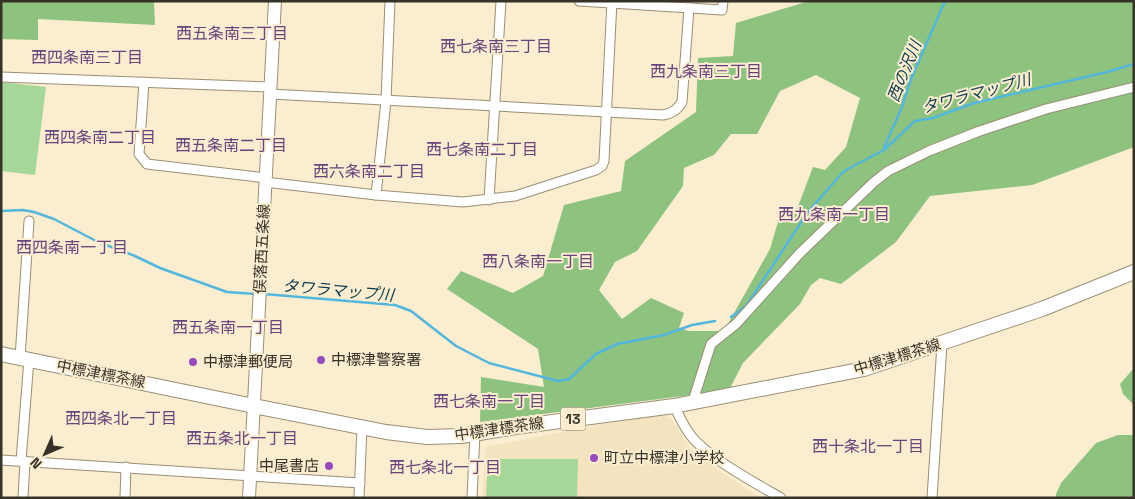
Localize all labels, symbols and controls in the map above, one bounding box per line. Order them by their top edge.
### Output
district label: 西五条南三丁目 [176,23,288,44]
district label: 西七条南三丁目 [440,36,552,57]
water label: 西の沢川 [883,36,927,105]
district label: 西四条南三丁目 [31,47,143,68]
district label: 西九条南三丁目 [650,61,762,82]
water label: タワラマップ川 [919,68,1035,118]
district label: 西四条南二丁目 [44,127,156,148]
district label: 西五条南二丁目 [175,135,287,156]
district label: 西七条南二丁目 [426,139,538,160]
district label: 西六条南二丁目 [313,161,425,182]
street label: 俣落西五条線 [250,204,273,294]
district label: 西九条南一丁目 [778,204,890,225]
district label: 西四条南一丁目 [16,237,128,258]
district label: 西八条南一丁目 [482,251,594,272]
water label: タワラマップ川 [281,275,397,306]
district label: 西五条南一丁目 [172,317,284,338]
street label: 中標津標茶線 [851,334,943,379]
place label: 中標津警察署 [331,350,421,369]
place label: 中標津郵便局 [203,352,293,371]
marker: 中標津警察署 [315,354,327,366]
street label: 中標津標茶線 [55,356,147,391]
marker: 中標津郵便局 [187,356,199,368]
district label: 西七条南一丁目 [433,391,545,412]
district label: 西四条北一丁目 [65,408,177,429]
road number: 13 [560,408,586,430]
street label: 中標津標茶線 [453,413,545,444]
district label: 西五条北一丁目 [186,428,298,449]
north arrow [20,429,70,479]
district label: 西十条北一丁目 [812,436,924,457]
place label: 町立中標津小学校 [604,448,724,467]
marker: 町立中標津小学校 [588,452,600,464]
text: N [26,454,45,473]
place label: 中尾書店 [259,456,319,475]
district label: 西七条北一丁目 [389,457,501,478]
marker: 中尾書店 [323,460,335,472]

